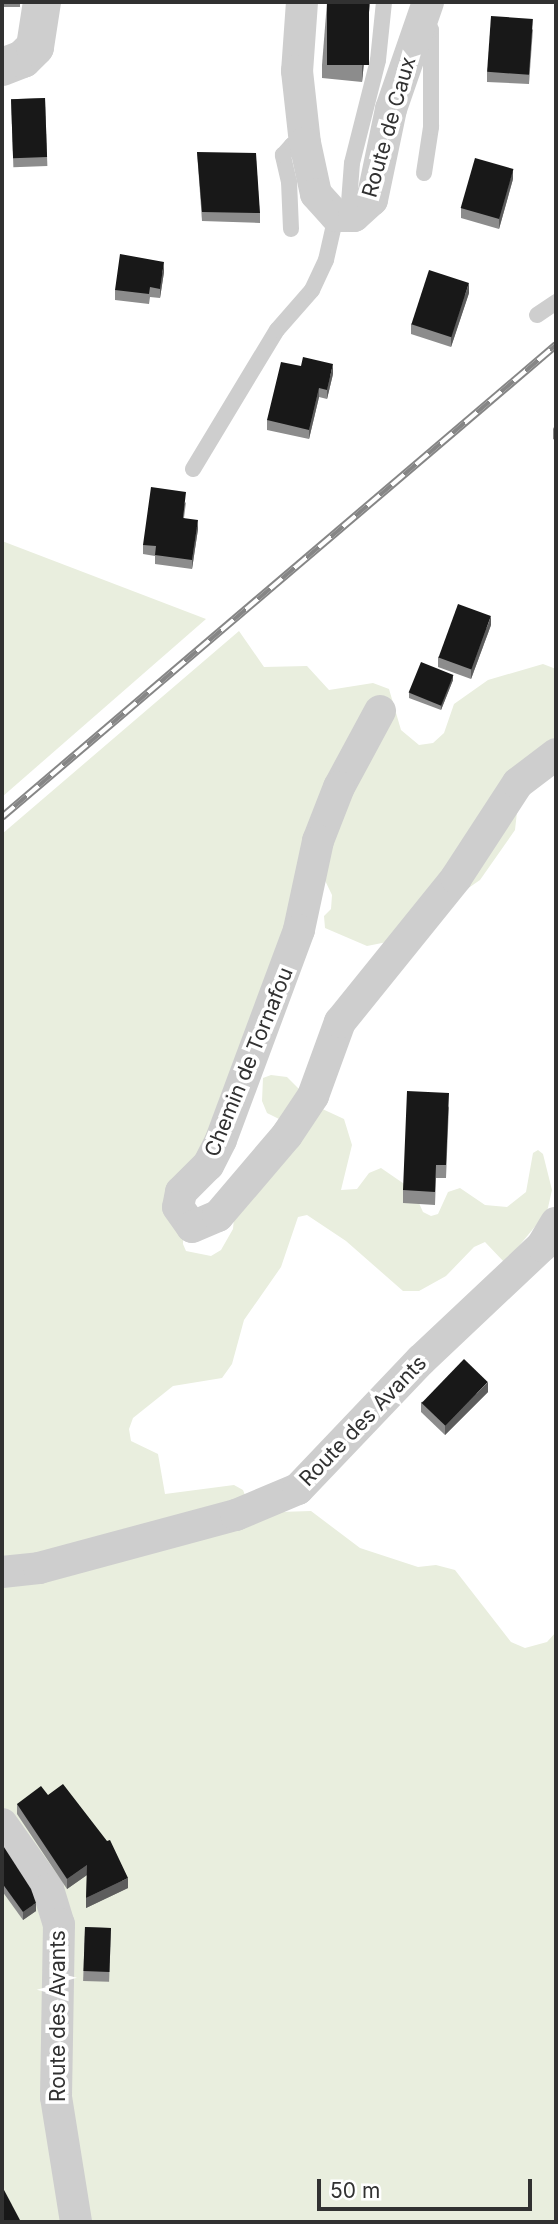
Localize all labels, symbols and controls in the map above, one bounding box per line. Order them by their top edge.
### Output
street label: Route de Caux [357,54,421,200]
street label: Chemin de Tornafou [199,964,299,1160]
street label: Route des Avants [294,1350,432,1492]
street label: Route des Avants [45,1930,71,2102]
scale bar [320,2164,535,2208]
text: 50 m [330,2178,380,2203]

